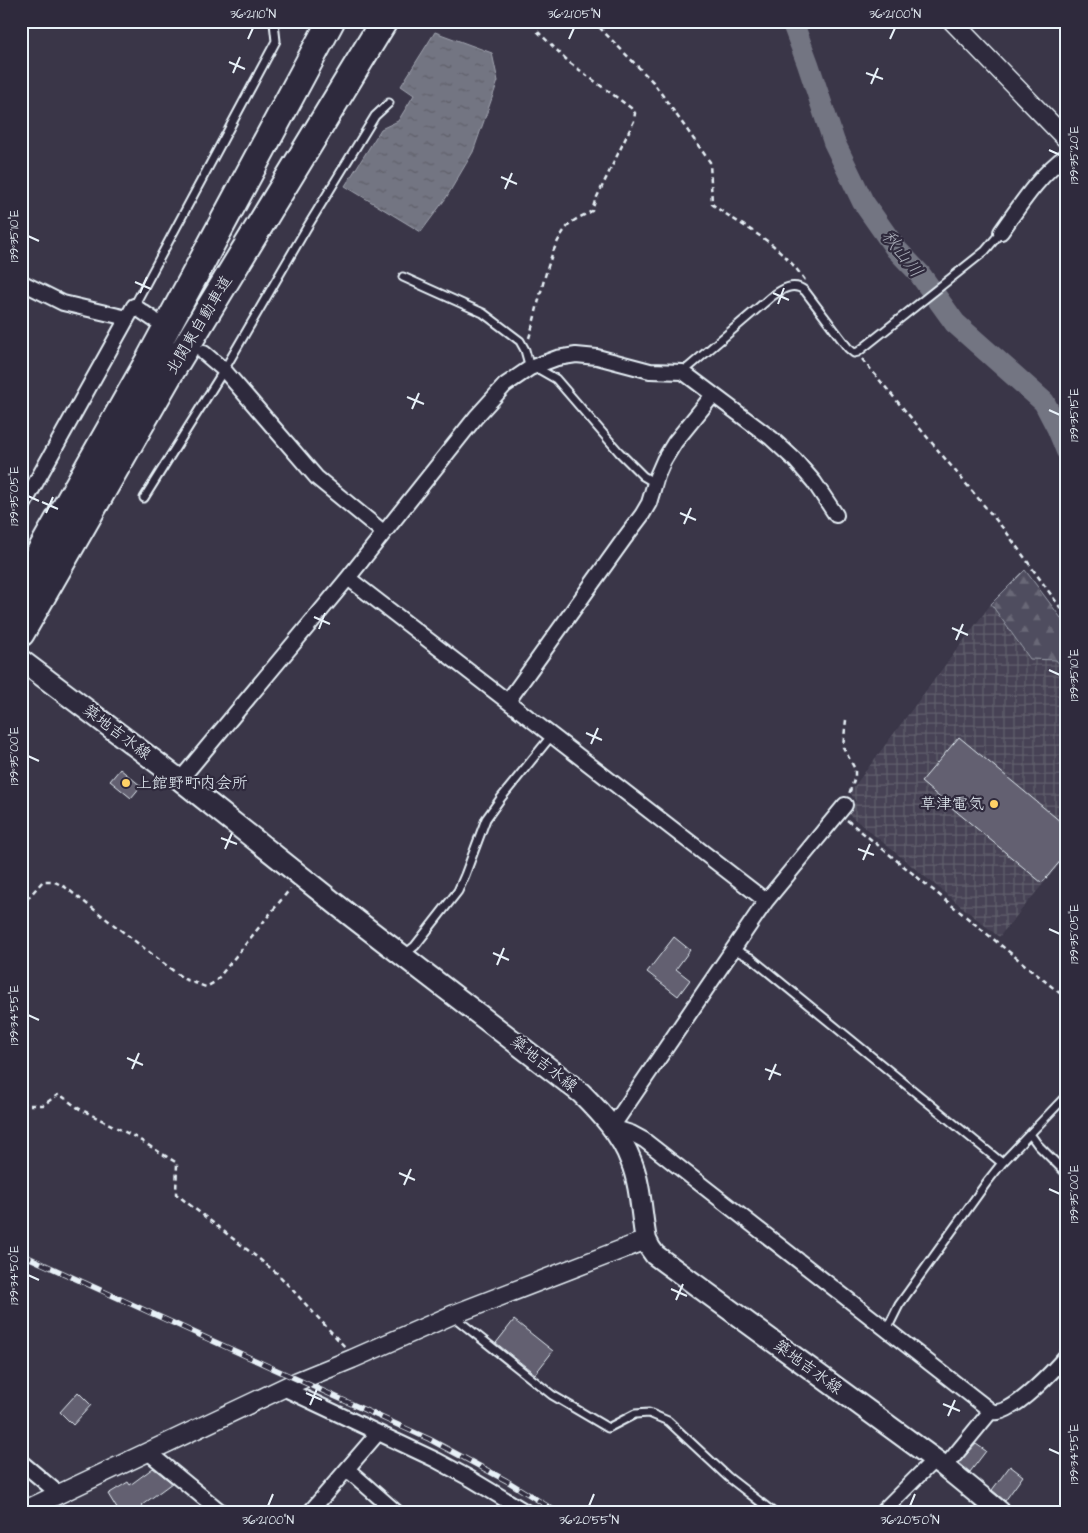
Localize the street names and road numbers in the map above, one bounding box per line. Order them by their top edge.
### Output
street label: 北関東自動車道 [161,271,237,379]
street label: 築地吉水線 [78,699,156,765]
street label: 築地吉水線 [506,1031,582,1097]
street label: 築地吉水線 [769,1335,847,1399]

